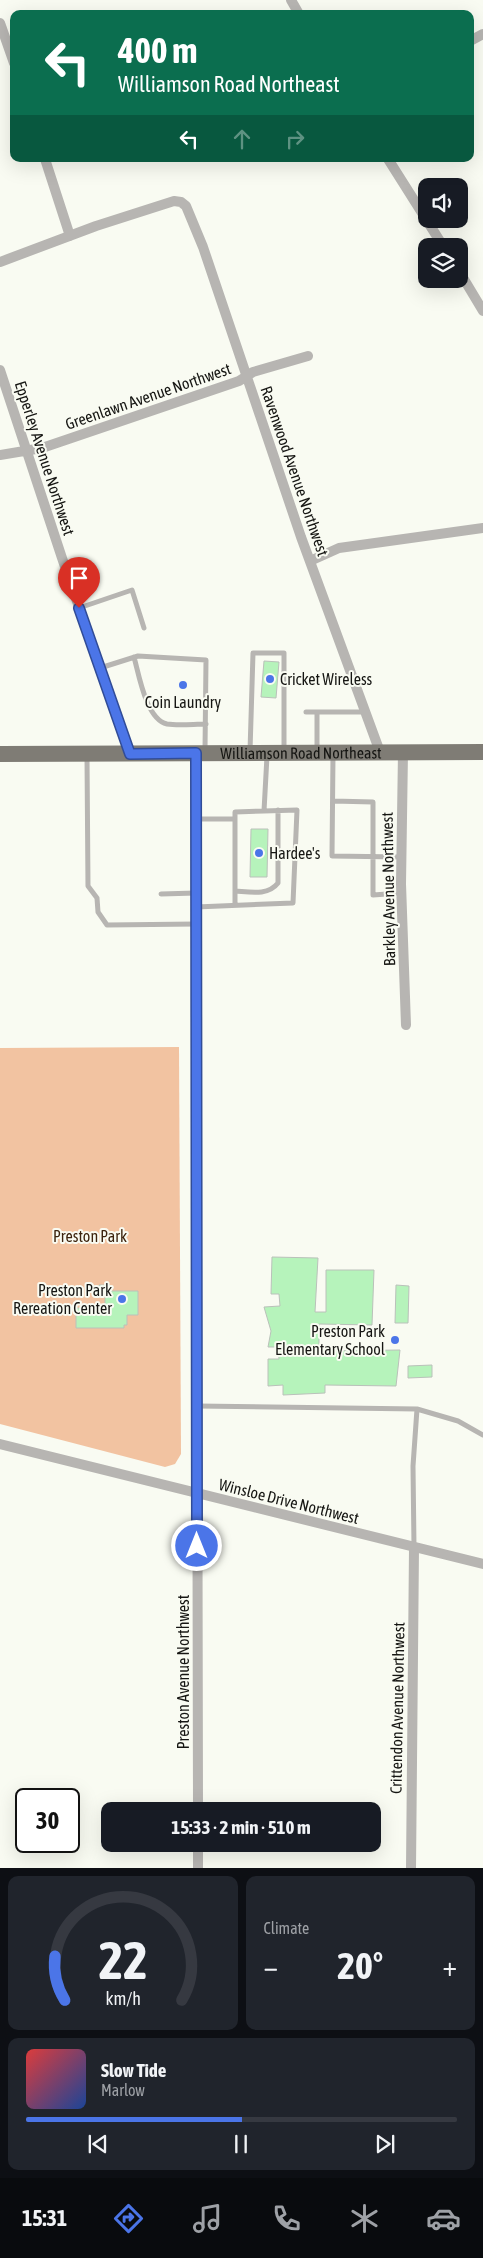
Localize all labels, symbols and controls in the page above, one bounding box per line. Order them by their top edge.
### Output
icon: left [35,30,100,95]
text: 400 m [118,30,197,70]
text: Williamson Road Northeast [118,71,340,97]
icon: left [175,125,203,153]
icon: ahead [228,125,256,153]
icon: right [281,125,309,153]
map controls [418,178,468,288]
button: sound [418,178,468,228]
button: layers [418,238,468,288]
street label: Greenlawn Avenue Northwest [63,359,233,433]
street label: Epperley Avenue Northwest [11,379,79,538]
street label: Ravenwood Avenue Northwest [257,384,333,559]
pin [58,557,100,608]
icon: arrive [65,564,93,592]
place label: Cricket Wireless [280,670,373,688]
marker: Cricket Wireless [264,673,276,685]
marker: Coin Laundry [177,679,189,691]
place label: Coin Laundry [145,693,222,712]
street label: Williamson Road Northeast [220,743,382,762]
street label: Barkley Avenue Northwest [378,811,399,966]
place label: Hardee's [269,844,321,862]
marker: Hardee's [253,847,265,859]
park label: Preston Park [53,1227,127,1245]
place label: Preston Park Rereation Center [13,1281,112,1317]
marker: Preston Park Rereation Center [116,1293,128,1305]
place label: Preston Park Elementary School [275,1322,386,1359]
marker: Preston Park Elementary School [389,1334,401,1346]
street label: Winsloe Drive Northwest [217,1475,361,1527]
position arrow [170,1519,222,1571]
street label: Preston Avenue Northwest [174,1594,192,1749]
street label: Crittendon Avenue Northwest [387,1621,408,1794]
speed limit sign: 30 [15,1788,80,1853]
text: 15:33 · 2 min · 510 m [171,1816,311,1838]
text: Climate [264,1919,309,1937]
text: 22 [98,1930,147,1990]
text: 20° [337,1944,383,1987]
text: − [264,1950,278,1982]
text: + [442,1950,457,1982]
text: km/h [105,1988,140,2009]
text: Slow Tide [101,2059,166,2081]
text: Marlow [101,2081,145,2099]
icon: previous [84,2130,112,2158]
icon: pause [227,2130,255,2158]
icon: next [371,2130,399,2158]
icon: directions [111,2201,146,2236]
icon: music [190,2201,225,2236]
icon: phone [269,2201,304,2236]
icon: climate [347,2201,382,2236]
icon: car [426,2201,461,2236]
text: 15:31 [22,2205,67,2231]

